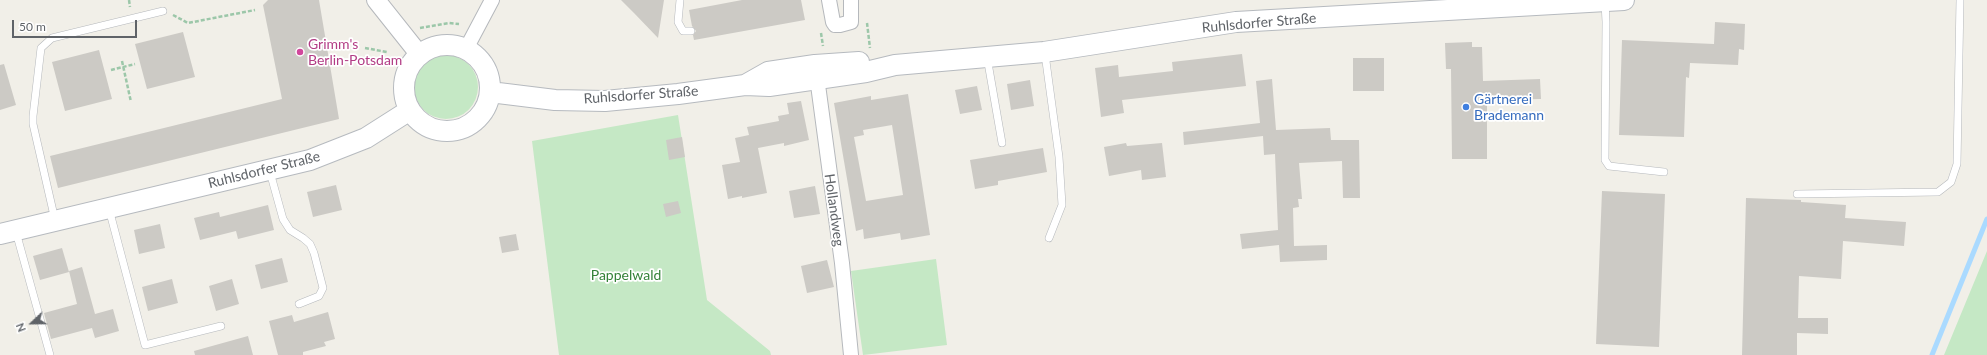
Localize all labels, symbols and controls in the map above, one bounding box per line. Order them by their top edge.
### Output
street label: Ruhlsdorfer Straße [1201,10,1317,36]
scale bar [14,12,139,38]
text: 50 m [19,19,46,34]
place label: Grimm's Berlin-Potsdam [308,36,402,68]
marker: Grimm's Berlin-Potsdam [295,47,305,57]
street label: Ruhlsdorfer Straße [583,83,699,107]
place label: Gärtnerei Brademann [1474,91,1544,124]
marker: Gärtnerei Brademann [1461,102,1471,112]
street label: Ruhlsdorfer Straße [206,148,322,192]
street label: Hollandweg [821,173,847,247]
park label: Pappelwald [591,267,661,283]
north arrow [12,303,52,343]
text: N [13,321,28,334]

